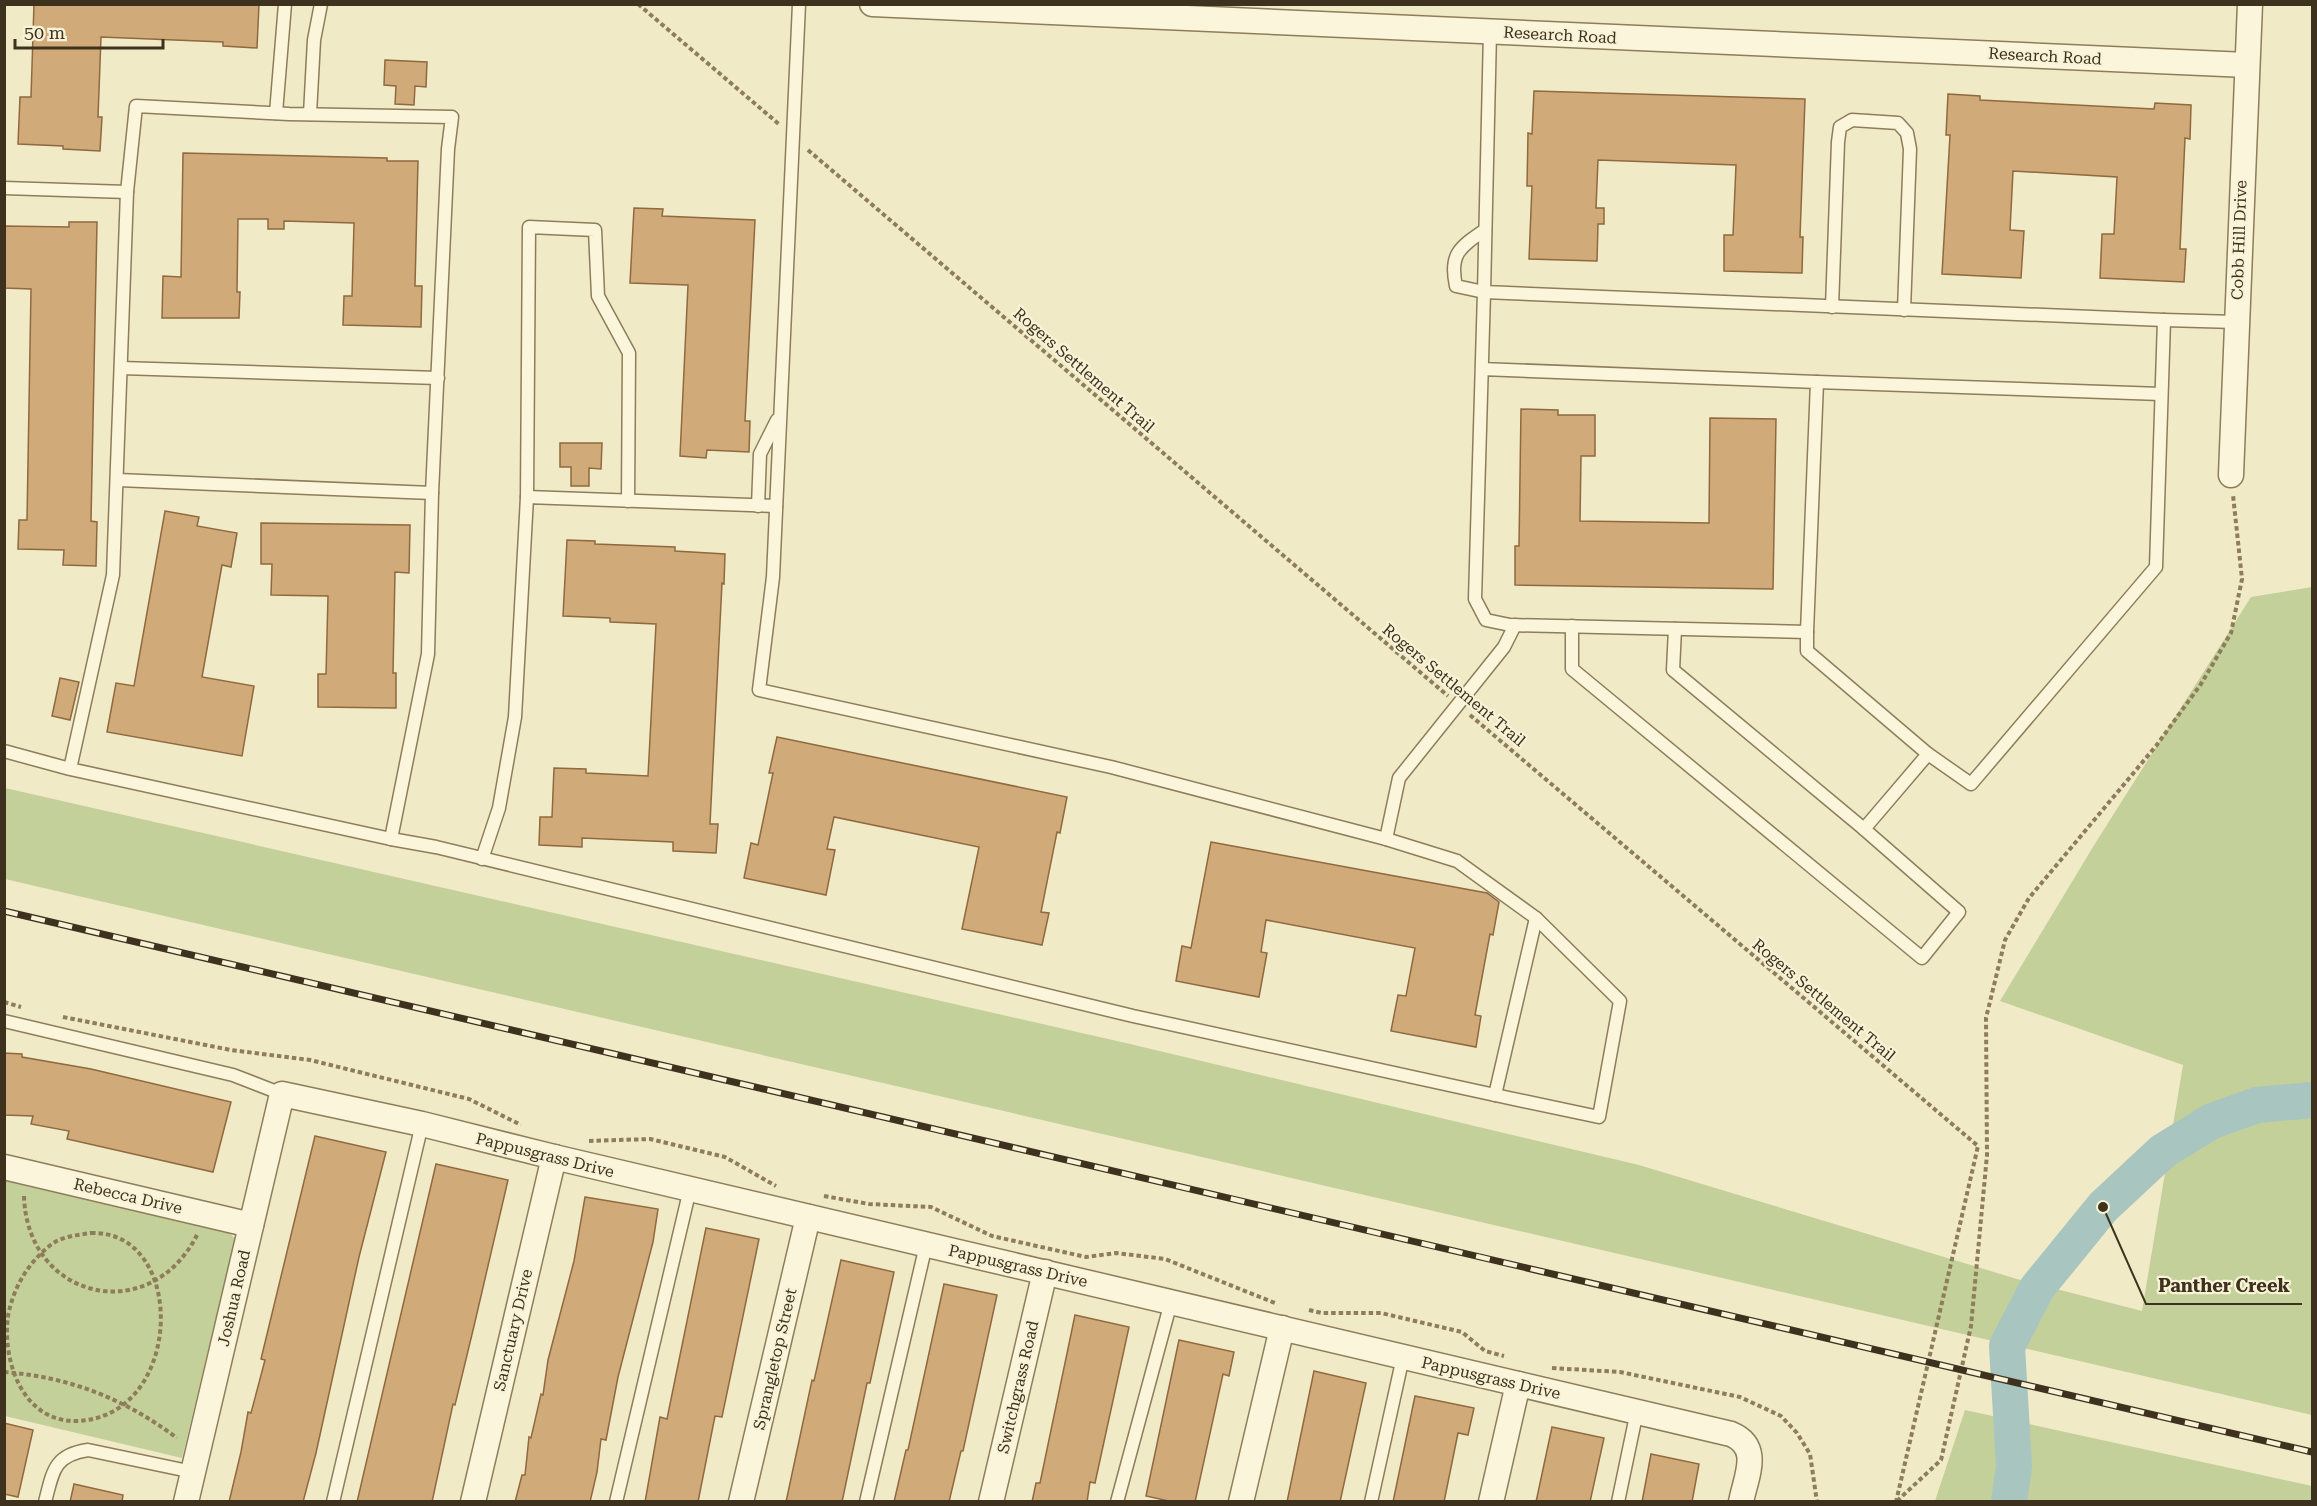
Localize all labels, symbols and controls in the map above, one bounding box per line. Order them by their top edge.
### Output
scale bar [15,12,164,50]
text: 50 m [24,22,65,43]
street label: Research Road [1503,23,1617,47]
street label: Research Road [1988,44,2102,68]
street label: Cobb Hill Drive [2227,179,2251,300]
street label: Rogers Settlement Trail [1010,304,1158,436]
street label: Rogers Settlement Trail [1379,620,1529,750]
street label: Rogers Settlement Trail [1749,935,1899,1065]
street label: Pappusgrass Drive [474,1129,616,1181]
street label: Rebecca Drive [72,1174,184,1218]
street label: Pappusgrass Drive [947,1241,1090,1291]
street label: Joshua Road [214,1248,254,1348]
street label: Sanctuary Drive [490,1267,536,1393]
callout: Panther Creek [2146,1268,2302,1304]
text: Panther Creek [2158,1275,2290,1296]
street label: Sprangletop Street [749,1286,801,1432]
street label: Switchgrass Road [993,1319,1043,1455]
street label: Pappusgrass Drive [1420,1353,1563,1403]

